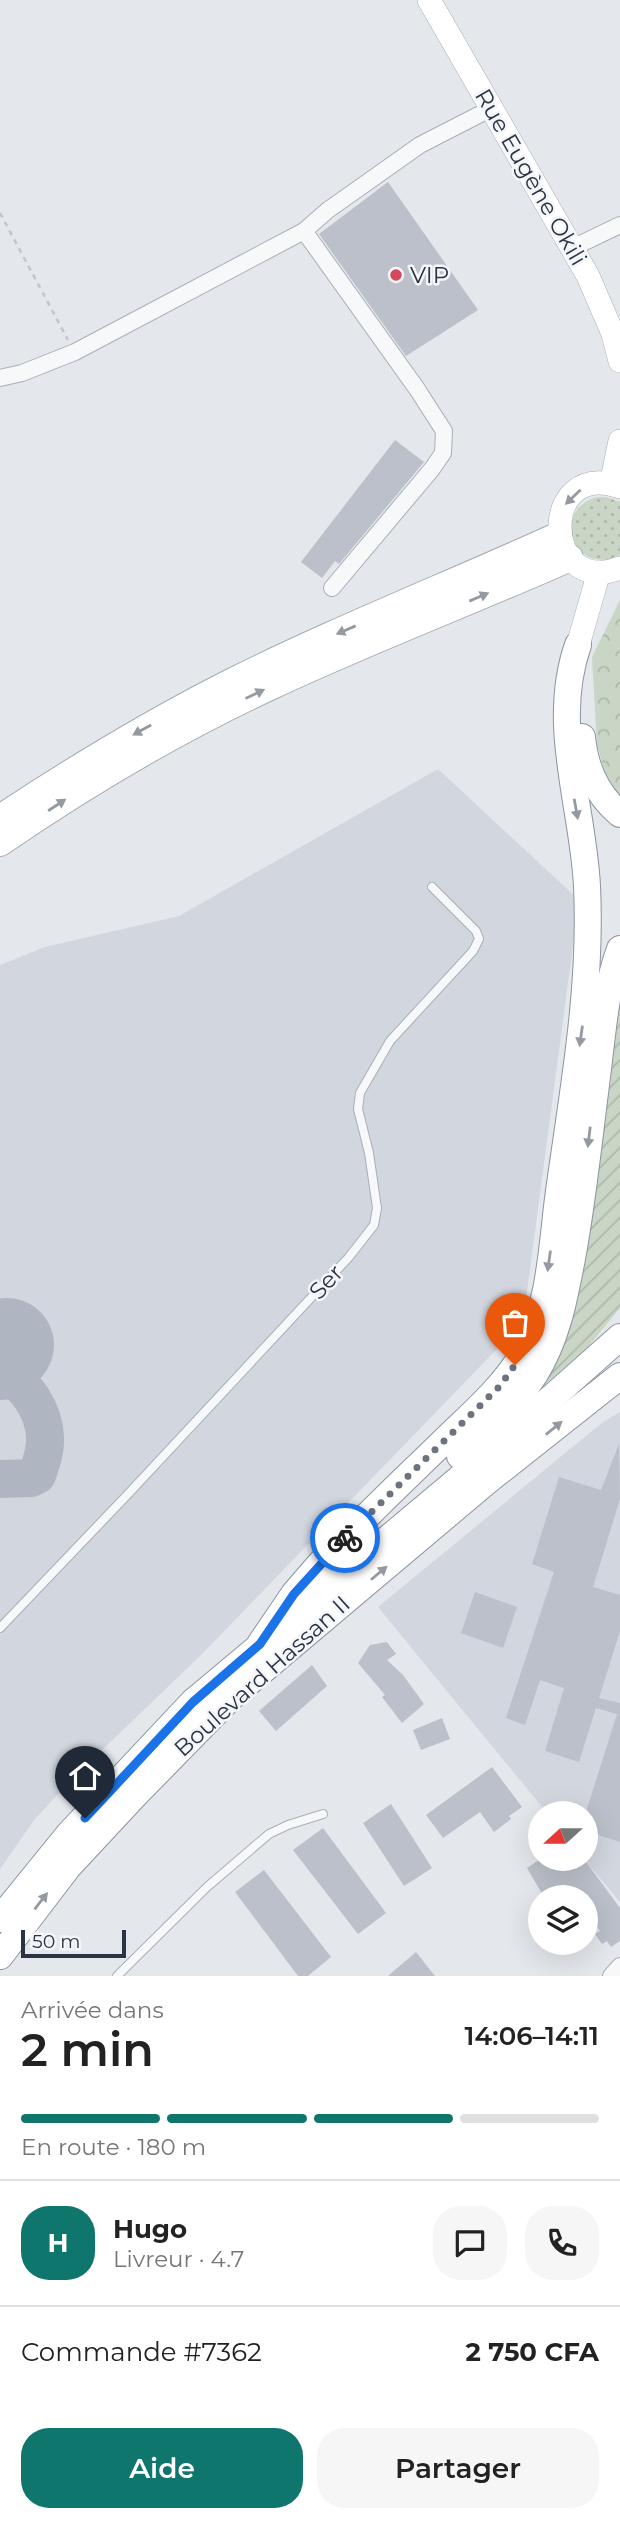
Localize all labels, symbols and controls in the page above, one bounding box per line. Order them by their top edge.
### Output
street label: Rue Eugène Okili [469,84,593,270]
place label: VIP [410,261,449,289]
marker: VIP [388,267,404,283]
one-way arrow [564,489,582,505]
one-way arrow [469,591,489,603]
one-way arrow [335,624,356,635]
one-way arrow [245,688,265,699]
one-way arrow [132,724,152,736]
one-way arrow [571,798,582,820]
one-way arrow [47,799,67,812]
one-way arrow [575,1025,586,1047]
one-way arrow [584,1126,595,1148]
one-way arrow [544,1250,555,1272]
street label: Ser [303,1259,349,1305]
pin [485,1293,545,1365]
icon: bag [496,1304,534,1342]
one-way arrow [545,1420,563,1435]
courier [310,1503,380,1573]
icon: bike [326,1519,364,1557]
one-way arrow [371,1566,388,1581]
street label: Boulevard Hassan II [168,1590,356,1762]
pin [55,1746,115,1818]
icon: home [66,1757,104,1795]
north arrow [528,1801,598,1871]
map controls [528,1801,598,1955]
button: layers [528,1885,598,1955]
one-way arrow [33,1893,48,1910]
scale bar [21,1927,126,1959]
text: 50 m [32,1930,80,1953]
text: Arrivée dans [21,1996,164,2024]
text: 14:06–14:11 [465,2020,599,2052]
text: 2 min [21,2021,154,2078]
text: En route · 180 m [21,2133,206,2161]
button: chat [433,2206,507,2280]
button: phone [525,2206,599,2280]
text: Hugo [113,2213,187,2245]
text: H [47,2227,69,2259]
text: Livreur · 4.7 [113,2245,244,2273]
text: Commande #7362 [21,2336,262,2368]
text: 2 750 CFA [466,2336,599,2368]
button: Aide [21,2428,303,2508]
button: Partager [317,2428,599,2508]

